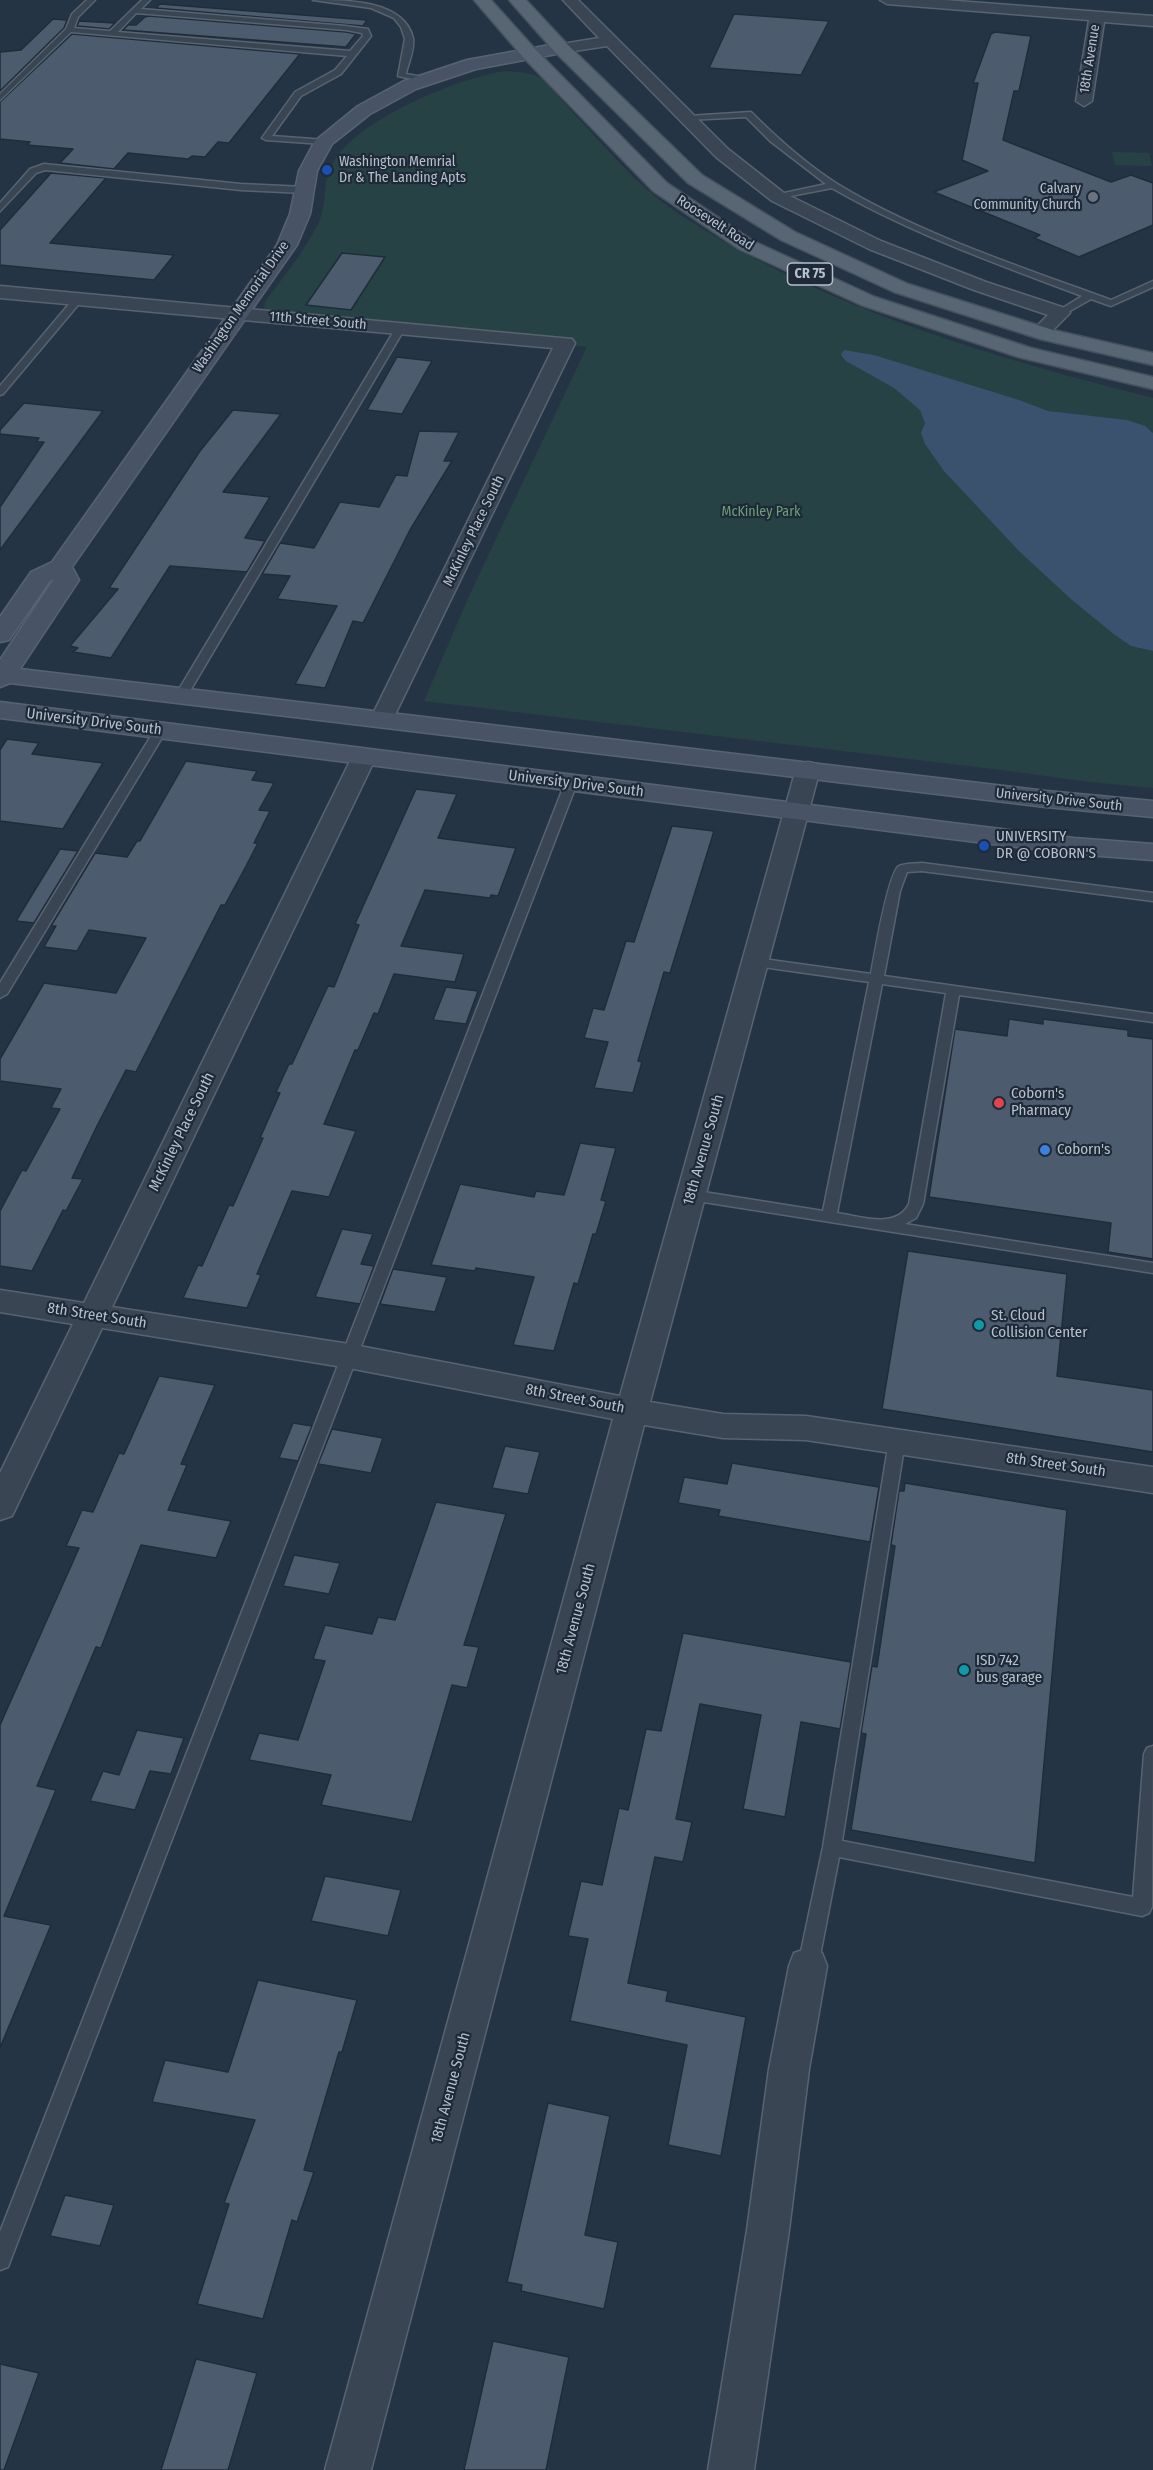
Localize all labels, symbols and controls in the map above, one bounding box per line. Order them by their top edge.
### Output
street label: 18th Avenue [1076,23,1104,95]
place label: Washington Memrial Dr & The Landing Apts [339,154,466,186]
marker: Washington Memrial Dr & The Landing Apts [320,163,334,177]
place label: Calvary Community Church [973,181,1081,214]
marker: Calvary Community Church [1086,190,1100,204]
street label: Roosevelt Road [673,192,757,254]
street label: Washington Memorial Drive [189,238,293,376]
road number: CR 75 [788,263,832,285]
street label: 11th Street South [269,308,367,334]
street label: McKinley Place South [440,473,508,589]
park label: McKinley Park [721,504,801,520]
street label: University Drive South [25,705,163,739]
street label: University Drive South [507,767,645,801]
street label: University Drive South [995,785,1123,815]
place label: UNIVERSITY DR @ COBORN'S [996,828,1096,863]
marker: UNIVERSITY DR @ COBORN'S [977,839,991,853]
street label: McKinley Place South [145,1070,219,1194]
place label: Coborn's Pharmacy [1011,1085,1071,1120]
street label: 18th Avenue South [680,1093,728,1207]
marker: Coborn's Pharmacy [992,1096,1006,1110]
place label: Coborn's [1057,1141,1110,1159]
marker: Coborn's [1038,1143,1052,1157]
street label: 8th Street South [46,1299,148,1333]
place label: St. Cloud Collision Center [991,1307,1087,1342]
marker: St. Cloud Collision Center [972,1318,986,1332]
street label: 8th Street South [524,1381,626,1417]
street label: 8th Street South [1005,1449,1107,1481]
street label: 18th Avenue South [553,1561,599,1677]
place label: ISD 742 bus garage [976,1652,1042,1687]
marker: ISD 742 bus garage [957,1663,971,1677]
street label: 18th Avenue South [428,2030,474,2146]

